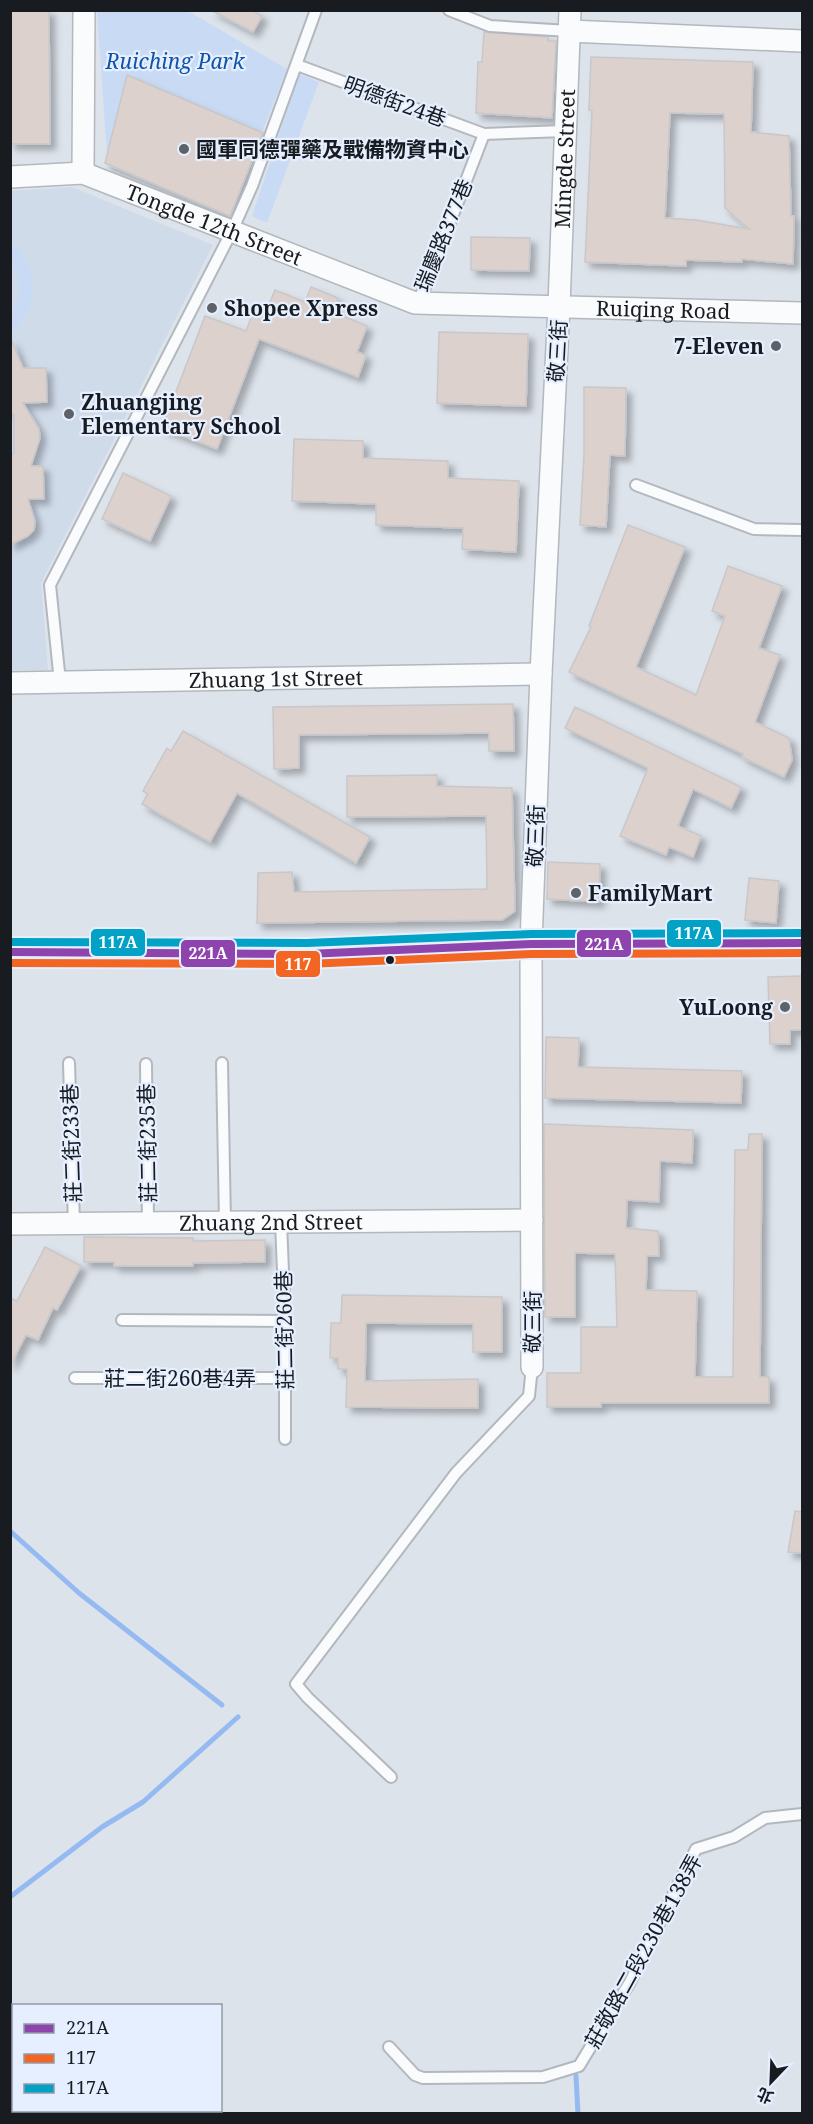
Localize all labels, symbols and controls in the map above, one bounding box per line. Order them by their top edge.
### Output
park label: Ruiching Park [105,47,245,75]
street label: 明德街24巷 [340,69,450,133]
street label: Mingde Street [548,88,581,229]
place label: 國軍同德彈藥及戰備物資中心 [196,135,469,163]
marker: 國軍同德彈藥及戰備物資中心 [177,142,191,156]
street label: 瑞慶路377巷 [408,174,478,296]
street label: Tongde 12th Street [122,177,306,271]
place label: Shopee Xpress [224,294,378,322]
street label: Ruiqing Road [596,294,731,325]
marker: Shopee Xpress [205,301,219,315]
street label: 敬三街 [541,319,573,383]
place label: 7-Eleven [674,332,764,360]
marker: 7-Eleven [769,339,783,353]
place label: Zhuangjing Elementary School [81,388,282,440]
marker: Zhuangjing Elementary School [62,407,76,421]
street label: Zhuang 1st Street [189,663,363,694]
street label: 敬三街 [520,804,550,868]
place label: FamilyMart [588,879,713,907]
marker: FamilyMart [569,886,583,900]
line badge: 117A [666,919,722,948]
text: 117A [674,922,715,944]
line badge: 117A [90,928,146,957]
line badge: 221A [576,929,632,958]
text: 117A [98,931,139,953]
text: 221A [584,933,625,955]
line badge: 221A [180,939,236,968]
text: 221A [188,942,229,964]
line badge: 117 [275,950,321,978]
text: 117 [284,953,312,975]
unlabelled marker [384,954,396,966]
place label: YuLoong [679,993,773,1021]
marker: YuLoong [778,1000,792,1014]
street label: 莊二街233巷 [55,1083,87,1203]
street label: 莊二街235巷 [132,1083,162,1203]
street label: Zhuang 2nd Street [179,1207,363,1237]
street label: 莊二街260巷 [269,1270,299,1390]
street label: 敬三街 [518,1291,546,1354]
street label: 莊二街260巷4弄 [104,1364,256,1392]
street label: 莊敬路二段230巷138弄 [578,1849,708,2053]
legend [12,2004,222,2112]
text: 221A [66,2015,109,2039]
text: 117 [66,2045,96,2069]
north arrow [741,2052,801,2112]
text: 117A [66,2075,109,2099]
text: 北 [753,2083,777,2109]

